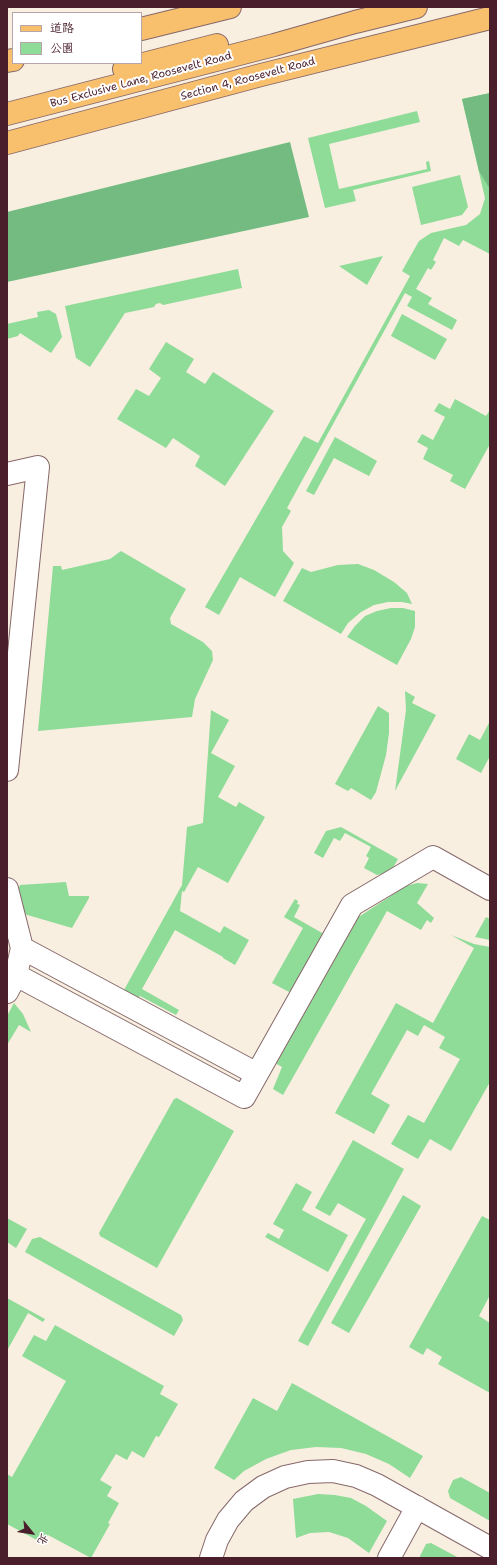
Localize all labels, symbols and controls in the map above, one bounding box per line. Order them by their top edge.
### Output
legend [12,12,142,64]
text: 道路 [50,20,74,36]
text: 公園 [50,40,74,56]
street label: Bus Exclusive Lane, Roosevelt Road [49,49,233,111]
street label: Section 4, Roosevelt Road [179,55,317,103]
north arrow [12,1513,52,1553]
text: 北 [34,1531,52,1548]

